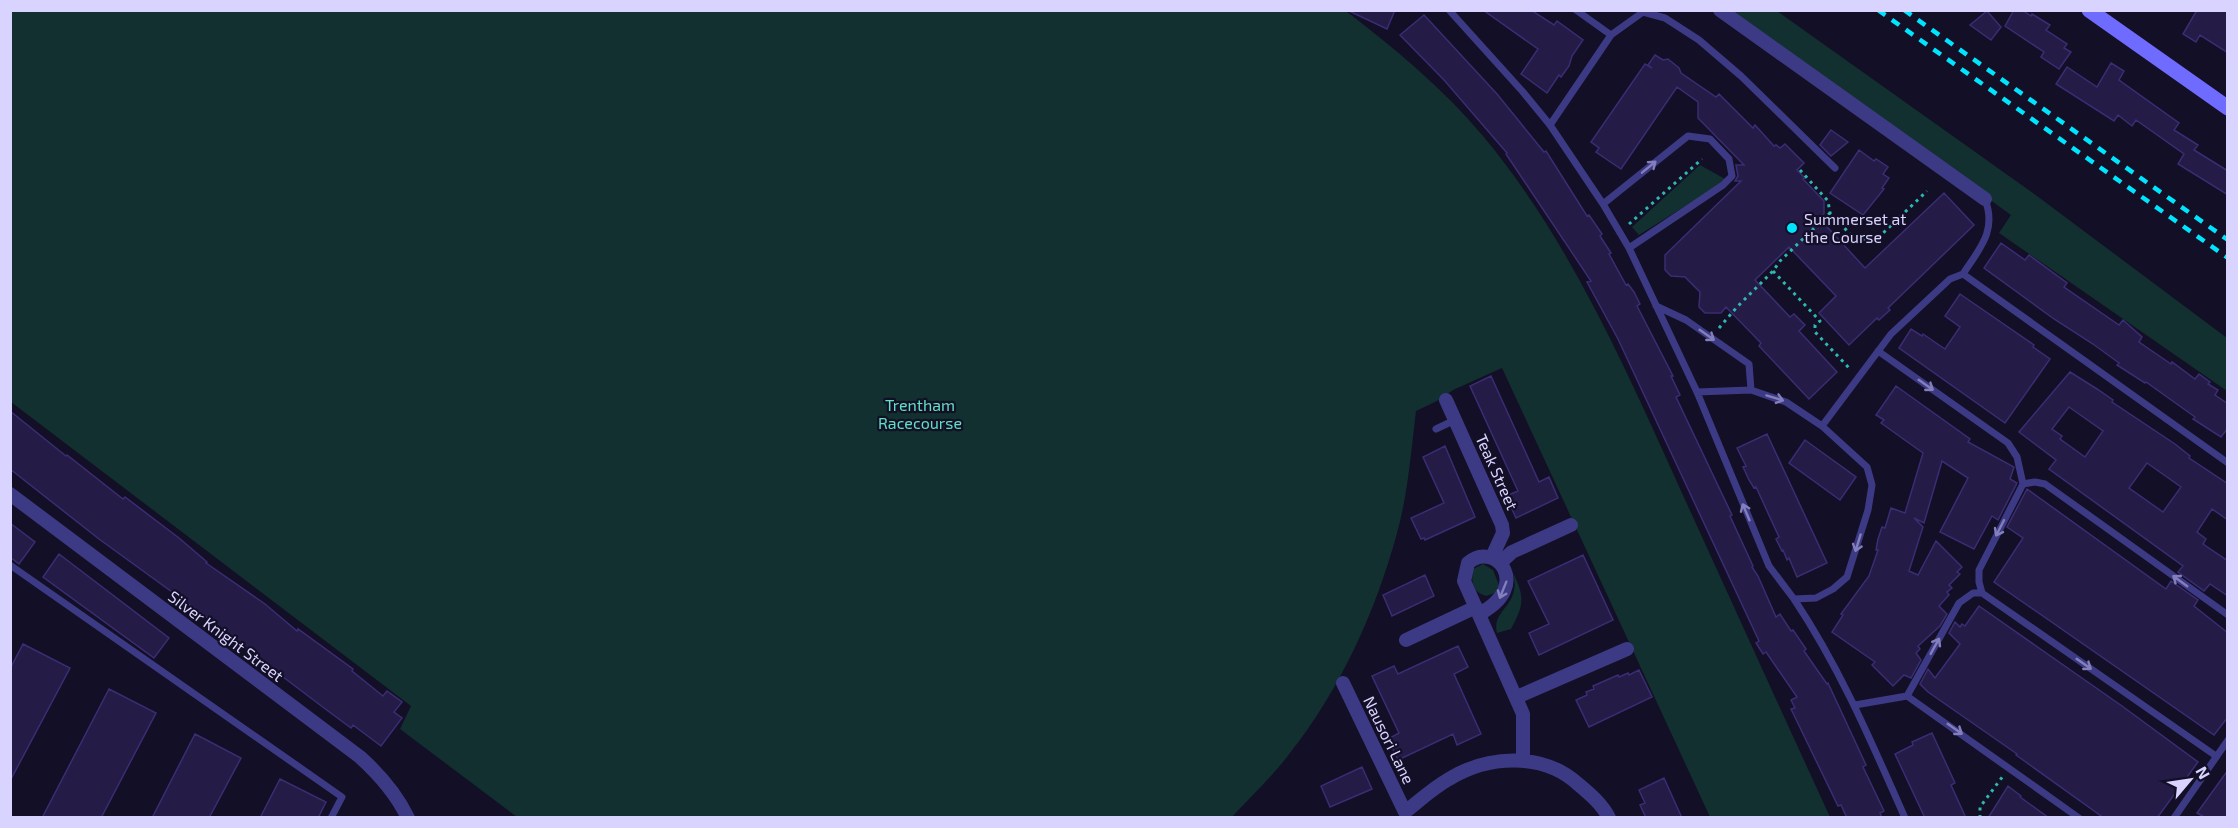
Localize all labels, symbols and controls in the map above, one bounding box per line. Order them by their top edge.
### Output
one-way arrow [1641,161,1657,174]
place label: Summerset at the Course [1804,209,1906,246]
marker: Summerset at the Course [1785,221,1799,235]
one-way arrow [1698,329,1715,341]
one-way arrow [1917,379,1933,391]
one-way arrow [1765,393,1784,404]
park label: Trentham Racecourse [878,395,962,432]
street label: Teak Street [1472,431,1523,513]
one-way arrow [1740,503,1751,522]
one-way arrow [1994,519,2006,537]
one-way arrow [1851,533,1862,552]
one-way arrow [2172,575,2188,587]
one-way arrow [1497,580,1508,598]
street label: Silver Knight Street [165,586,288,685]
one-way arrow [1929,638,1941,655]
one-way arrow [2076,658,2092,670]
street label: Nausori Lane [1360,693,1419,787]
one-way arrow [1947,723,1963,735]
north arrow [2160,750,2220,810]
text: N [2192,763,2215,782]

